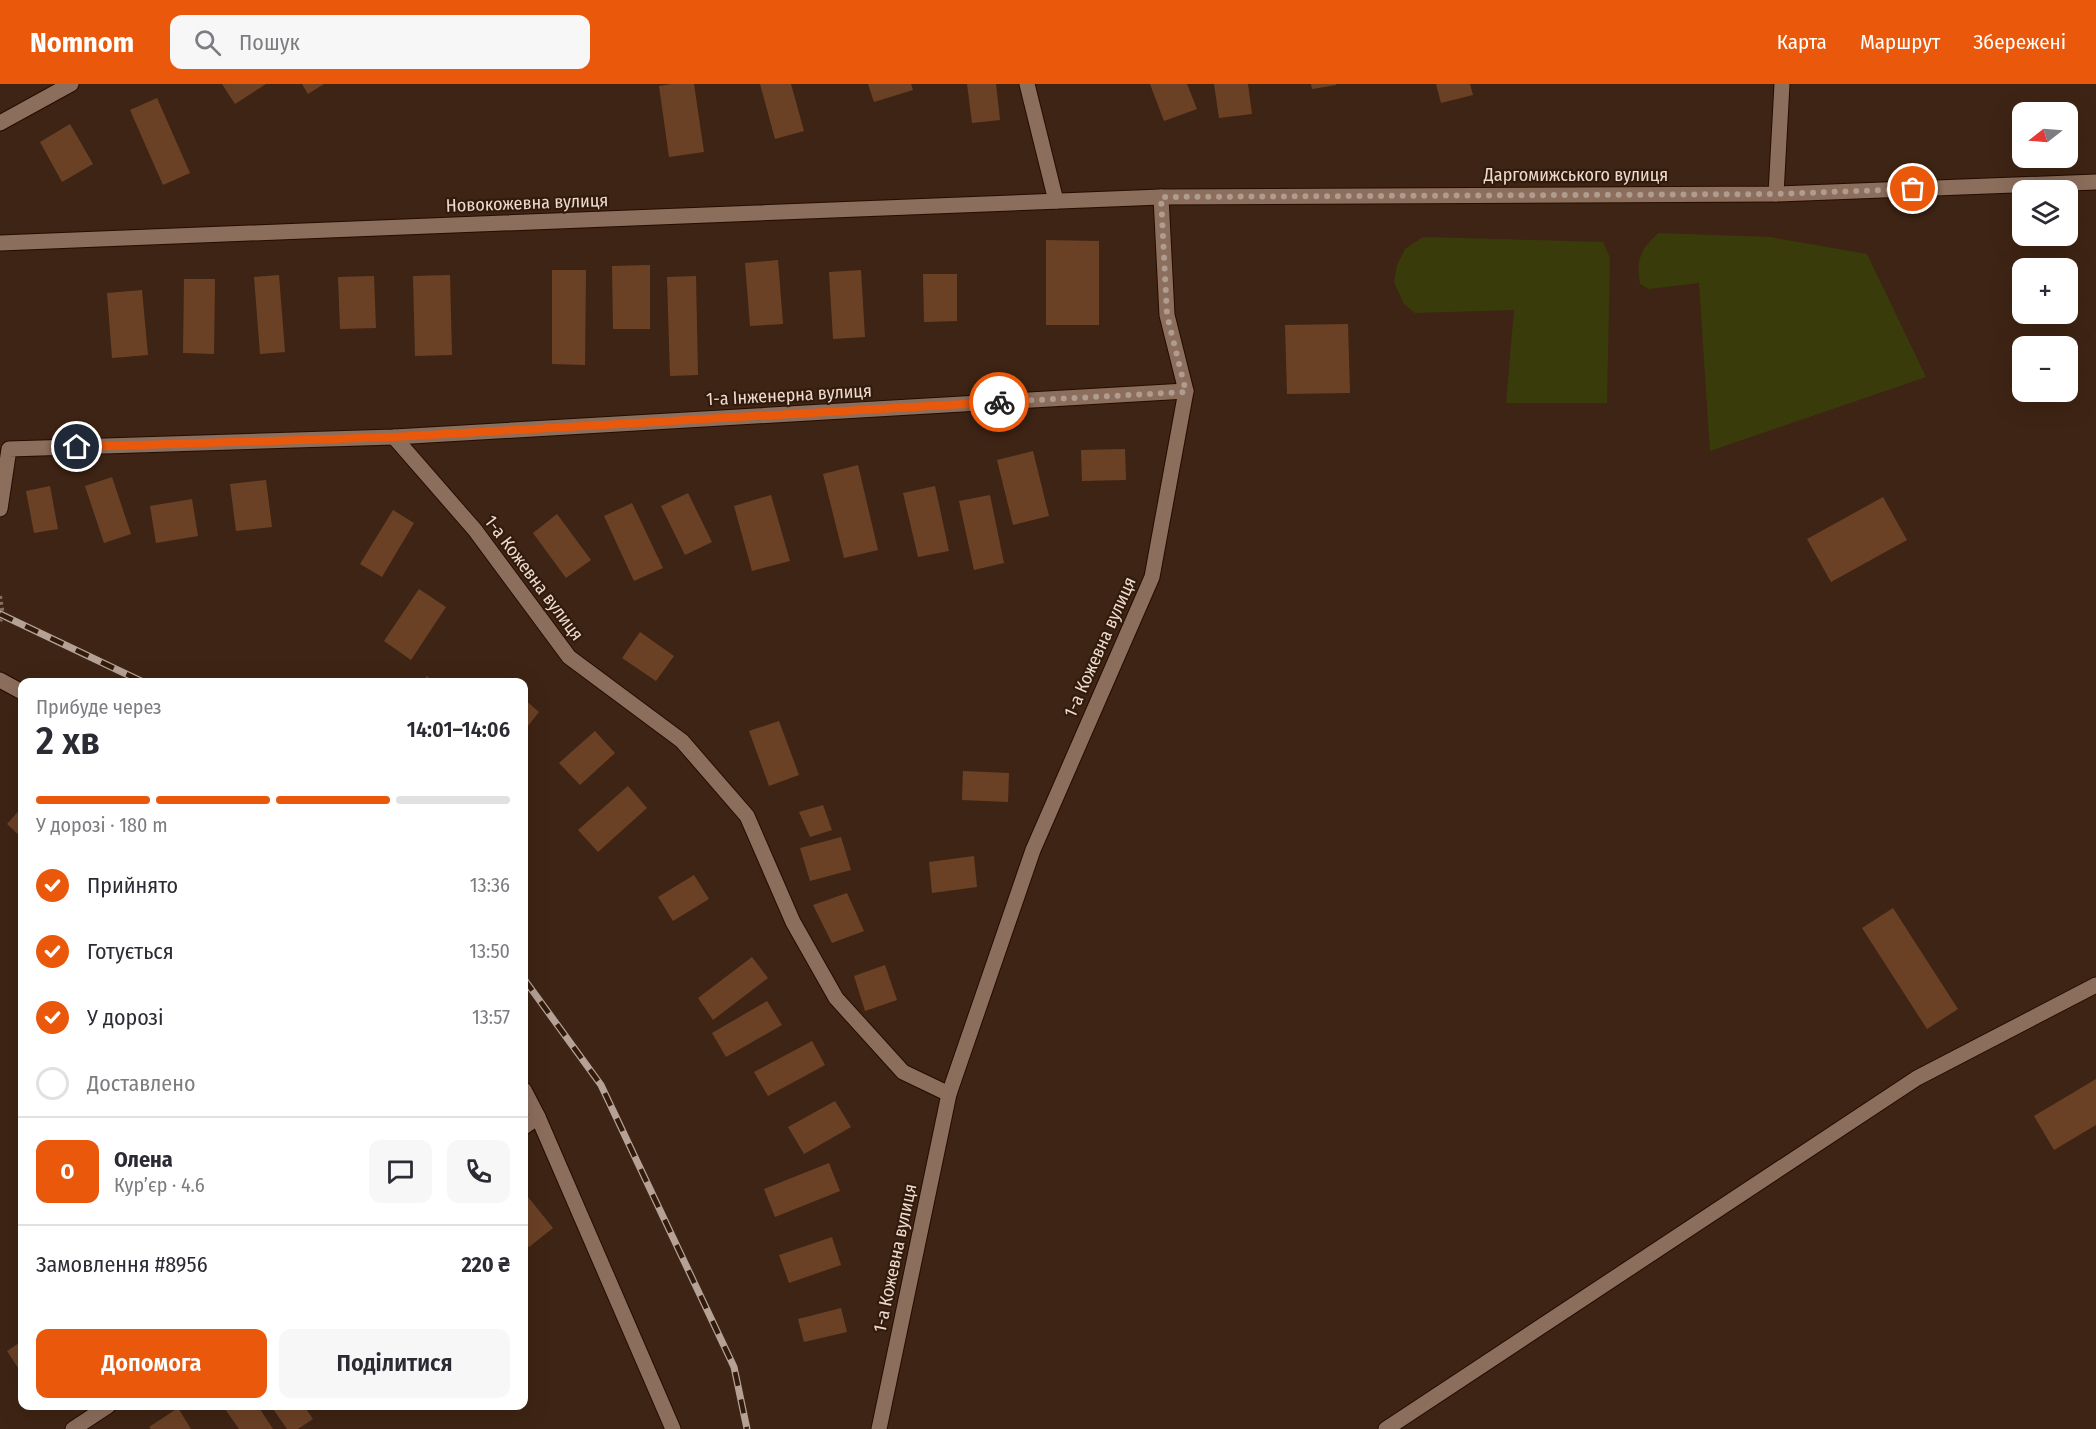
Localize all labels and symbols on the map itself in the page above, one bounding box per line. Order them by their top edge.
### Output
north arrow [2012,102,2078,168]
pin [1887,163,1938,214]
street label: Даргомижського вулиця [1483,164,1668,186]
street label: Новокожевна вулиця [445,189,609,217]
courier [969,372,1029,432]
street label: 1-а Інженерна вулиця [706,380,872,410]
pin [51,421,102,472]
street label: 1-а Кожевна вулиця [480,511,588,645]
street label: 1-а Кожевна вулиця [1059,574,1141,720]
street label: 1-а Кожевна вулиця [869,1182,921,1334]

